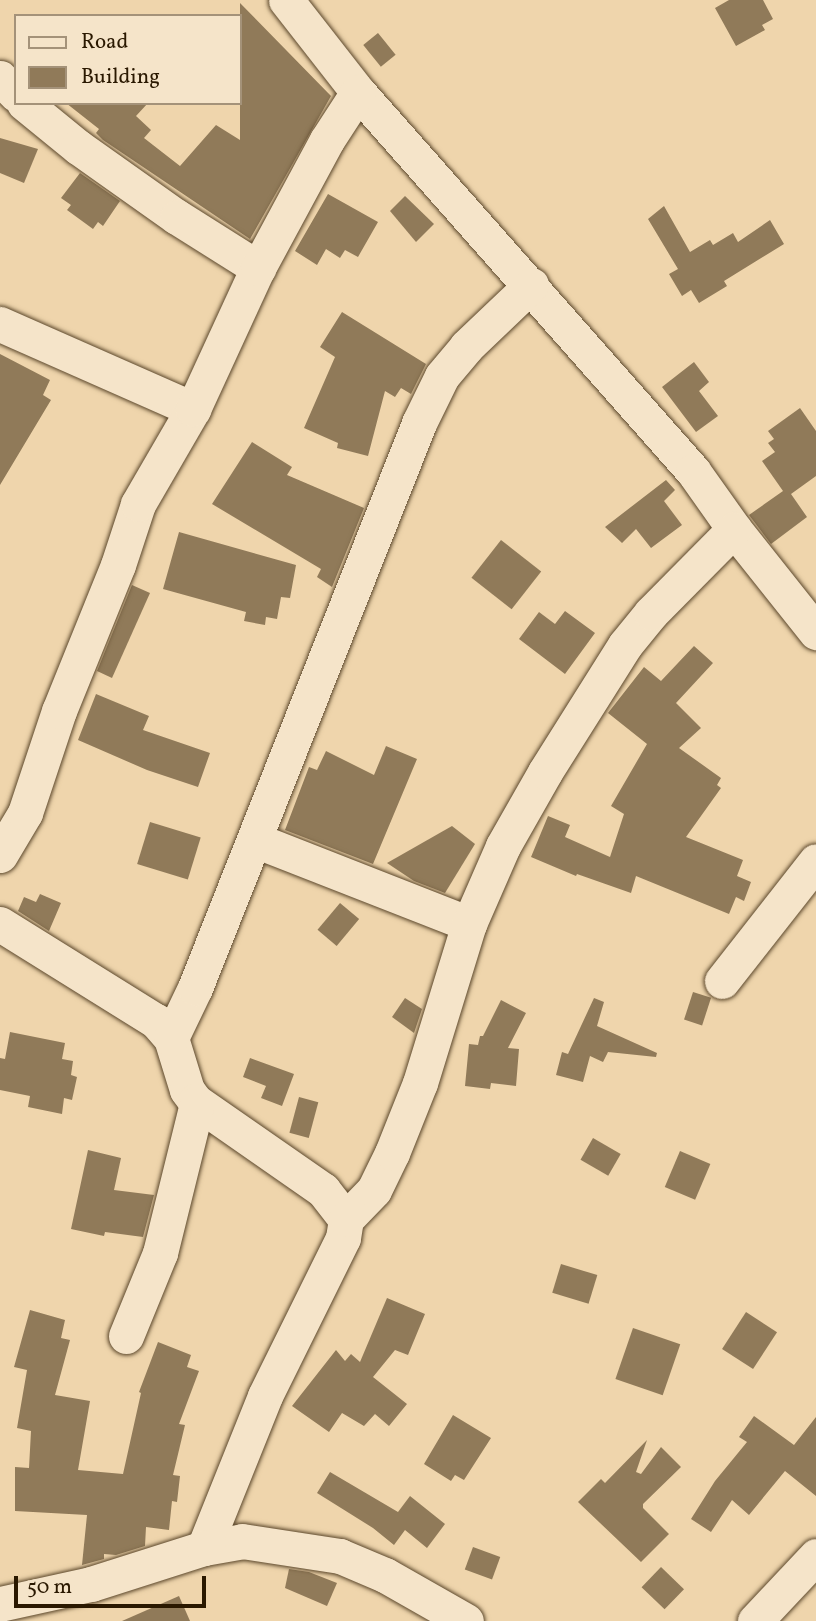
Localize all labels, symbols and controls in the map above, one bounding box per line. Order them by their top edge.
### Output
legend [14,14,242,105]
text: Road [81,28,128,57]
text: Building [81,63,160,92]
scale bar [18,1562,210,1606]
text: 50 m [27,1573,72,1602]

